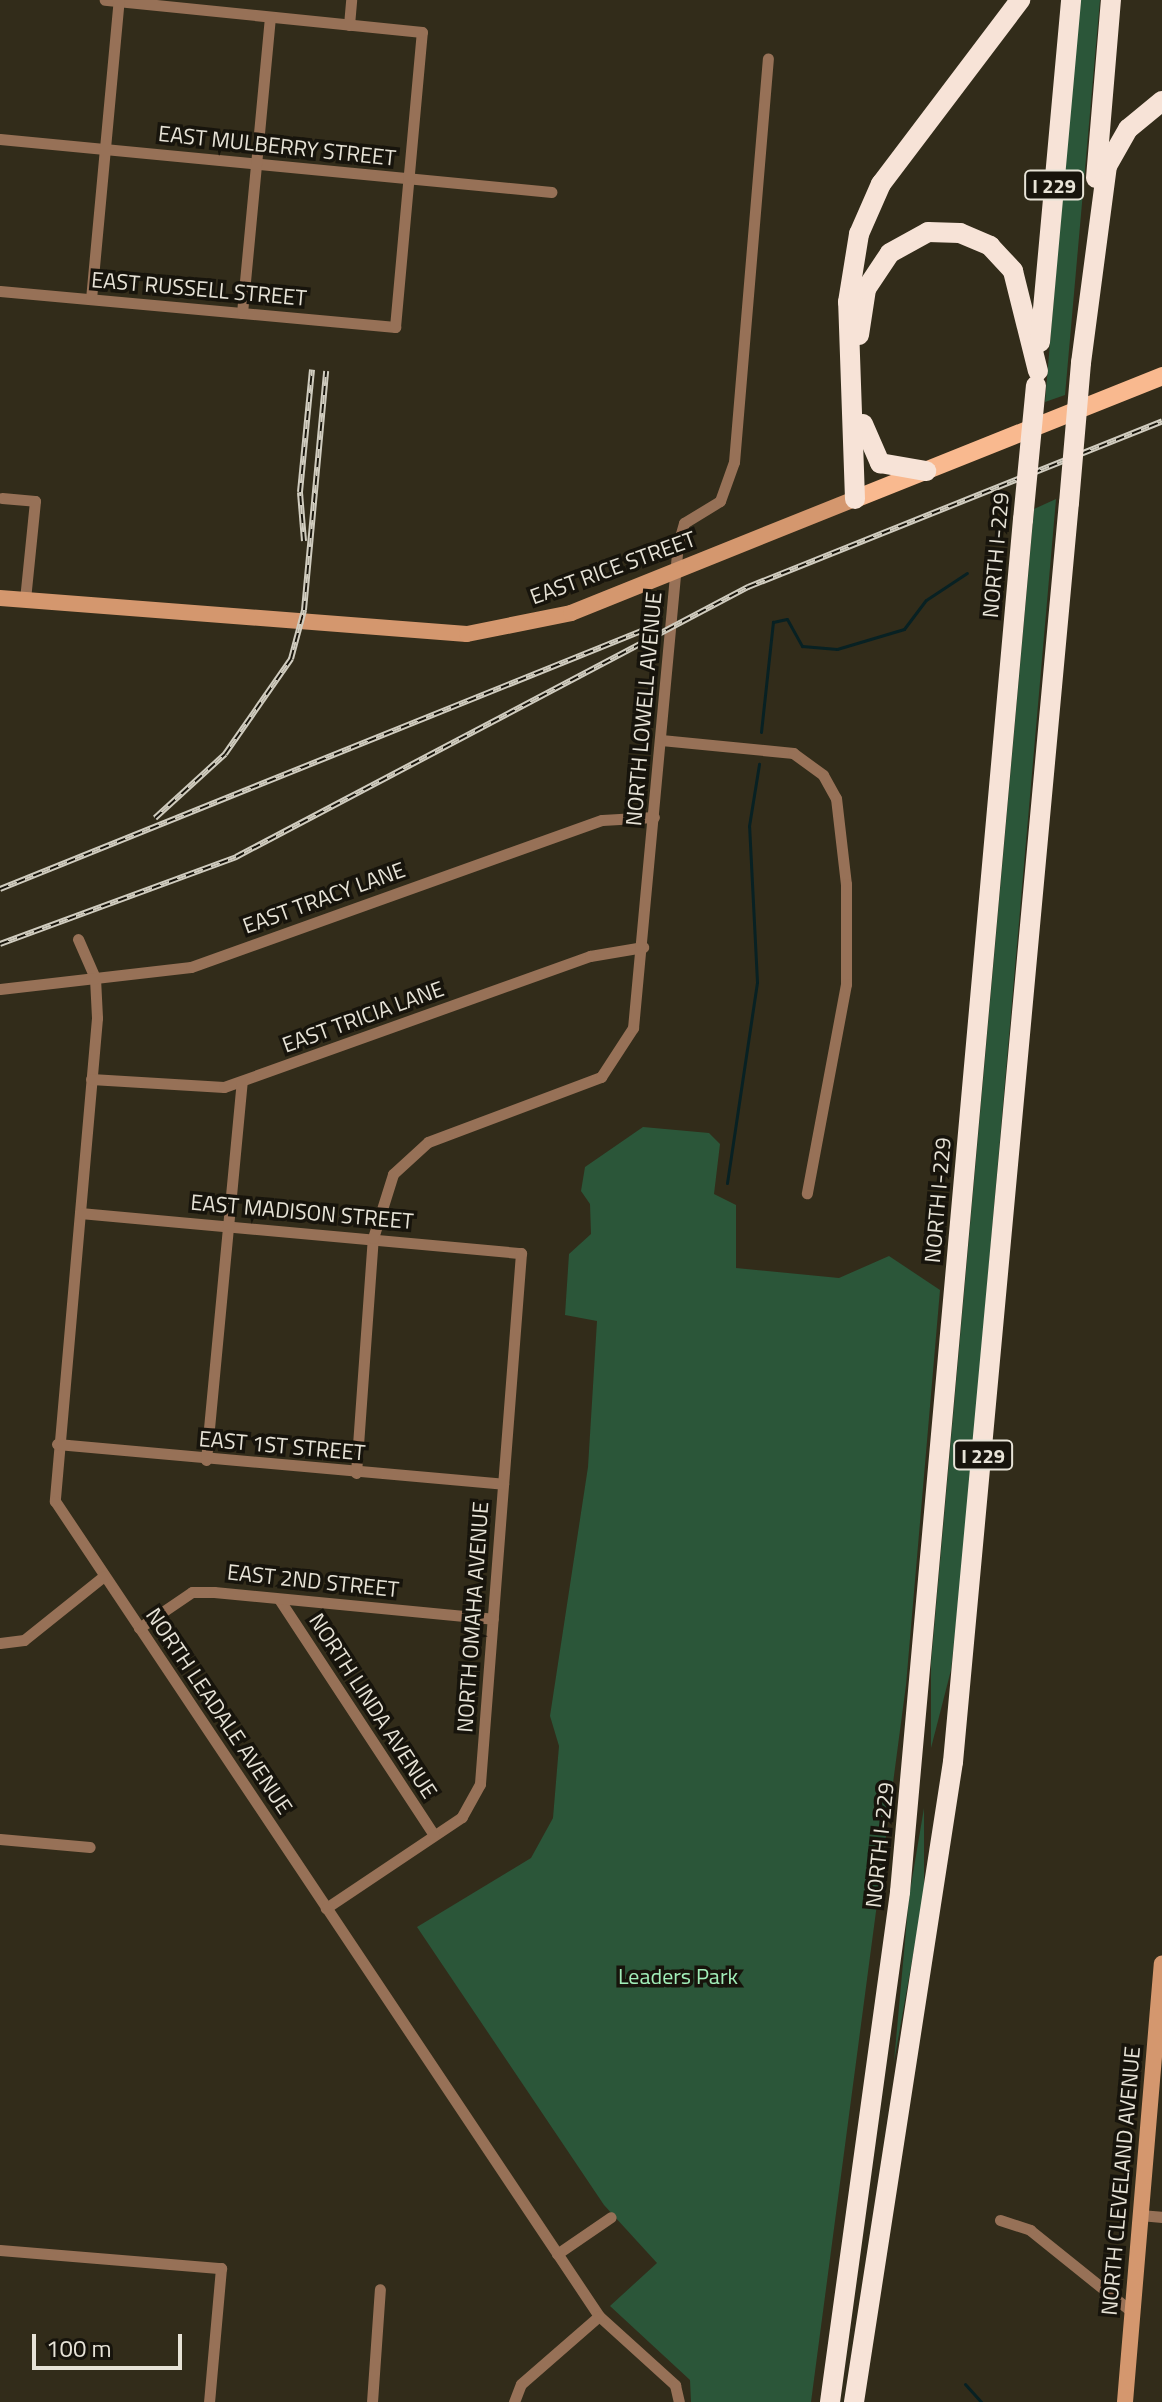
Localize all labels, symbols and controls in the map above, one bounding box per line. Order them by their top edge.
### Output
street label: EAST MULBERRY STREET [157,120,397,172]
road number: I 229 [1024,169,1084,201]
street label: EAST RUSSELL STREET [90,266,308,312]
street label: NORTH I-229 [977,491,1015,619]
street label: EAST RICE STREET [527,526,699,610]
street label: NORTH LOWELL AVENUE [621,591,667,827]
street label: EAST TRACY LANE [239,856,409,940]
street label: EAST TRICIA LANE [279,976,447,1058]
street label: NORTH I-229 [919,1136,957,1264]
street label: EAST MADISON STREET [189,1189,415,1235]
street label: EAST 1ST STREET [198,1426,366,1466]
road number: I 229 [953,1439,1013,1471]
street label: NORTH OMAHA AVENUE [452,1501,494,1733]
street label: EAST 2ND STREET [226,1559,400,1603]
street label: NORTH LEADALE AVENUE [140,1603,298,1819]
street label: NORTH LINDA AVENUE [303,1609,443,1803]
street label: NORTH I-229 [860,1781,900,1909]
park label: Leaders Park [618,1964,738,1990]
street label: NORTH CLEVELAND AVENUE [1096,2045,1146,2317]
scale bar [36,2318,186,2368]
text: 100 m [46,2330,112,2366]

